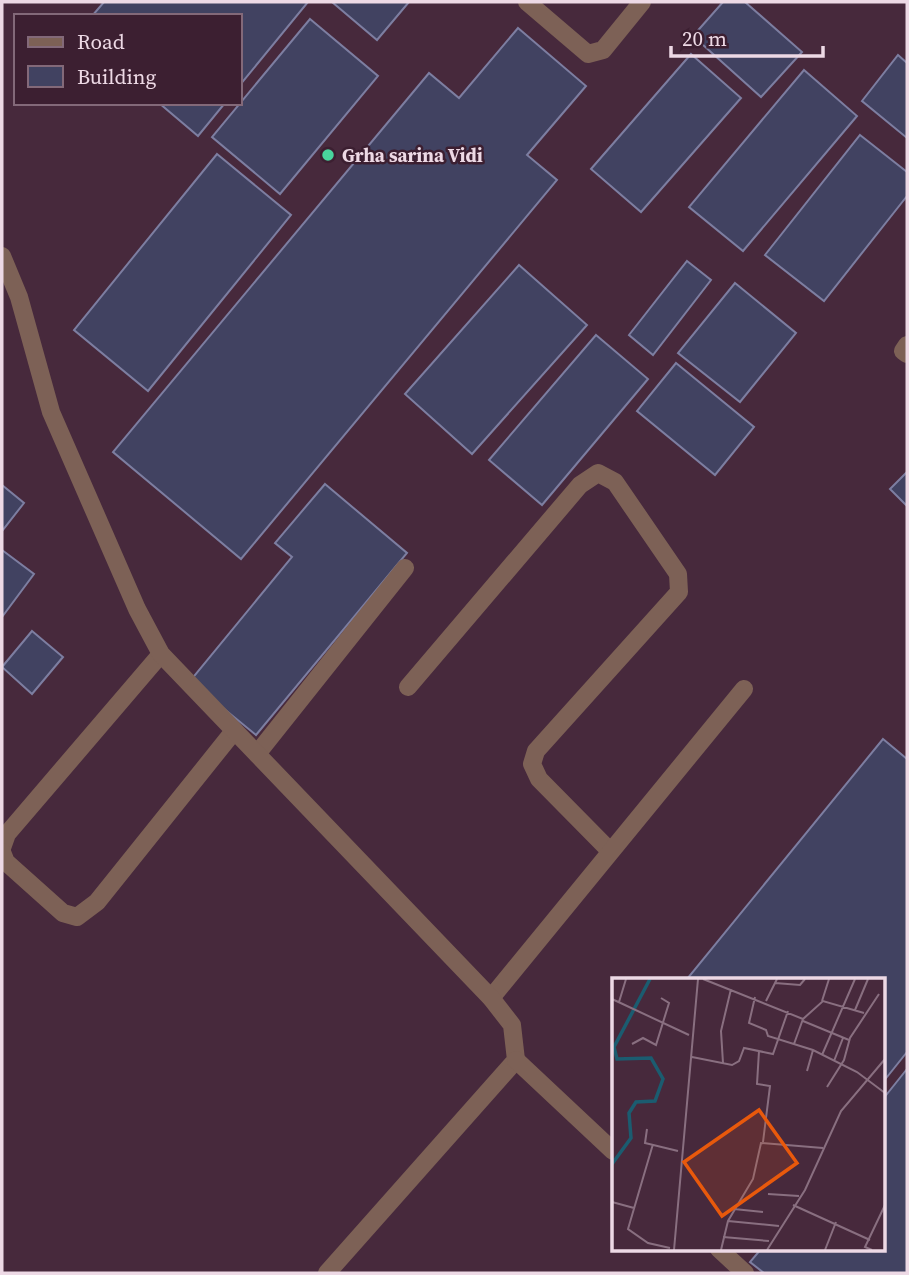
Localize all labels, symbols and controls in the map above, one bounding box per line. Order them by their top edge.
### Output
legend [14,14,242,105]
scale bar [671,14,823,58]
text: 20 m [682,24,727,53]
text: Road [77,27,125,56]
text: Building [77,62,156,91]
place label: Grha sarina Vidi [342,142,483,168]
marker: Grha sarina Vidi [320,147,336,163]
inset map [612,978,884,1250]

